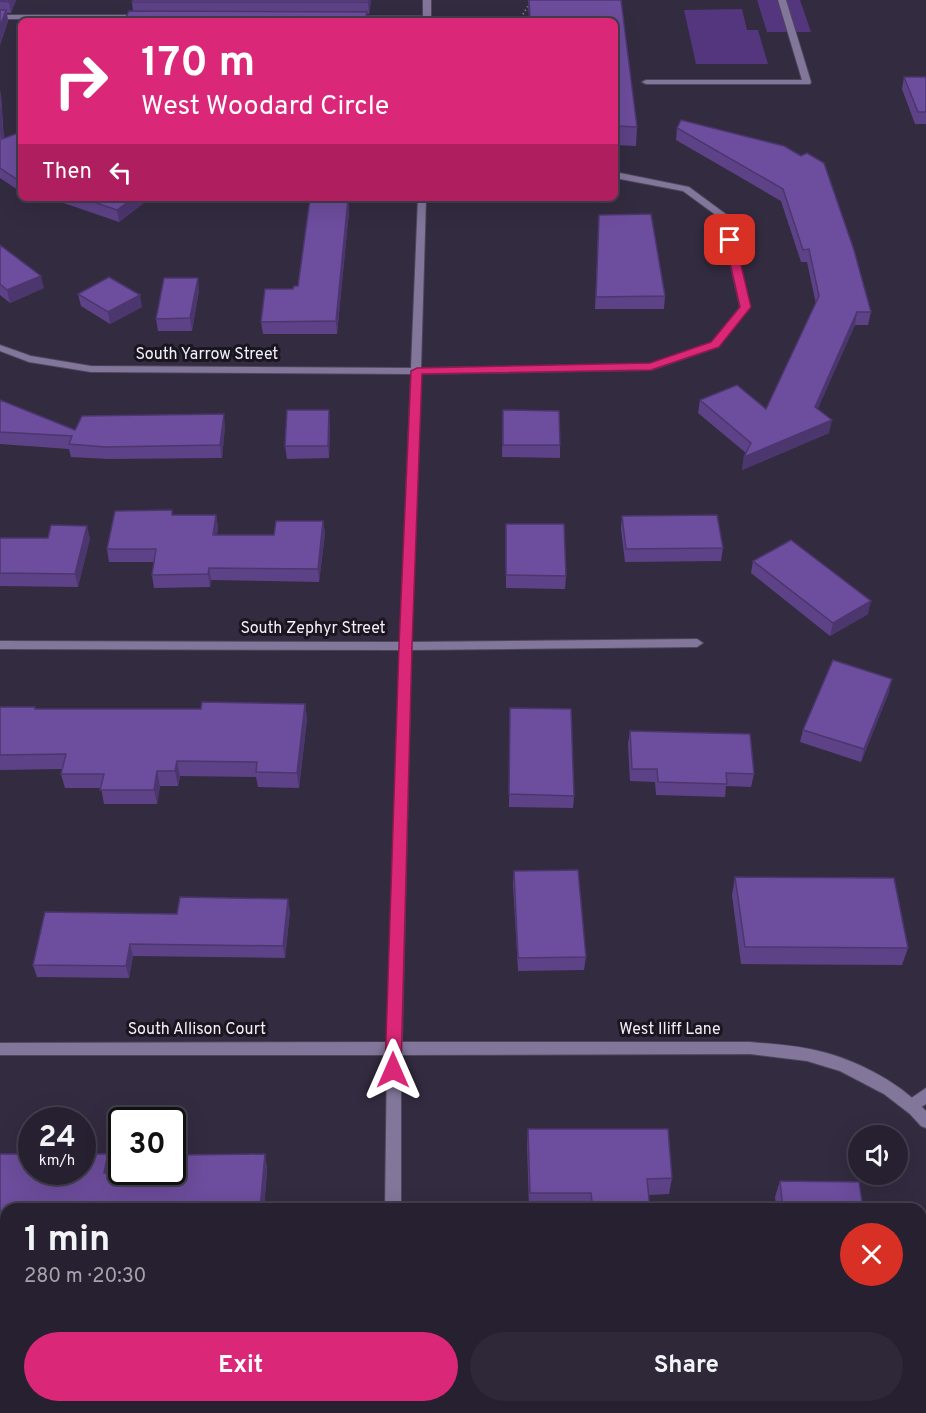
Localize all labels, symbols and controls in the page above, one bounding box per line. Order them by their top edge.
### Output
text: 170 m [141,38,255,91]
icon: right [42,42,120,120]
text: West Woodard Circle [141,90,389,124]
icon: left [104,156,137,189]
text: Then [42,159,92,186]
pin [704,214,755,265]
icon: arrive [713,223,746,256]
street label: South Yarrow Street [136,345,278,365]
street label: South Zephyr Street [240,619,386,639]
street label: South Allison Court [128,1020,266,1040]
street label: West Iliff Lane [619,1020,721,1040]
position arrow [361,1038,425,1102]
speed limit sign: 30 [108,1107,186,1185]
text: 24 [38,1120,76,1157]
map controls [848,1125,908,1185]
button: sound [848,1125,908,1185]
text: km/h [39,1152,75,1171]
text: 1 min [24,1218,110,1264]
button: close [840,1223,903,1286]
text: 280 m · 20:30 [24,1264,146,1290]
button: Exit [24,1332,458,1401]
button: Share [470,1332,903,1401]

